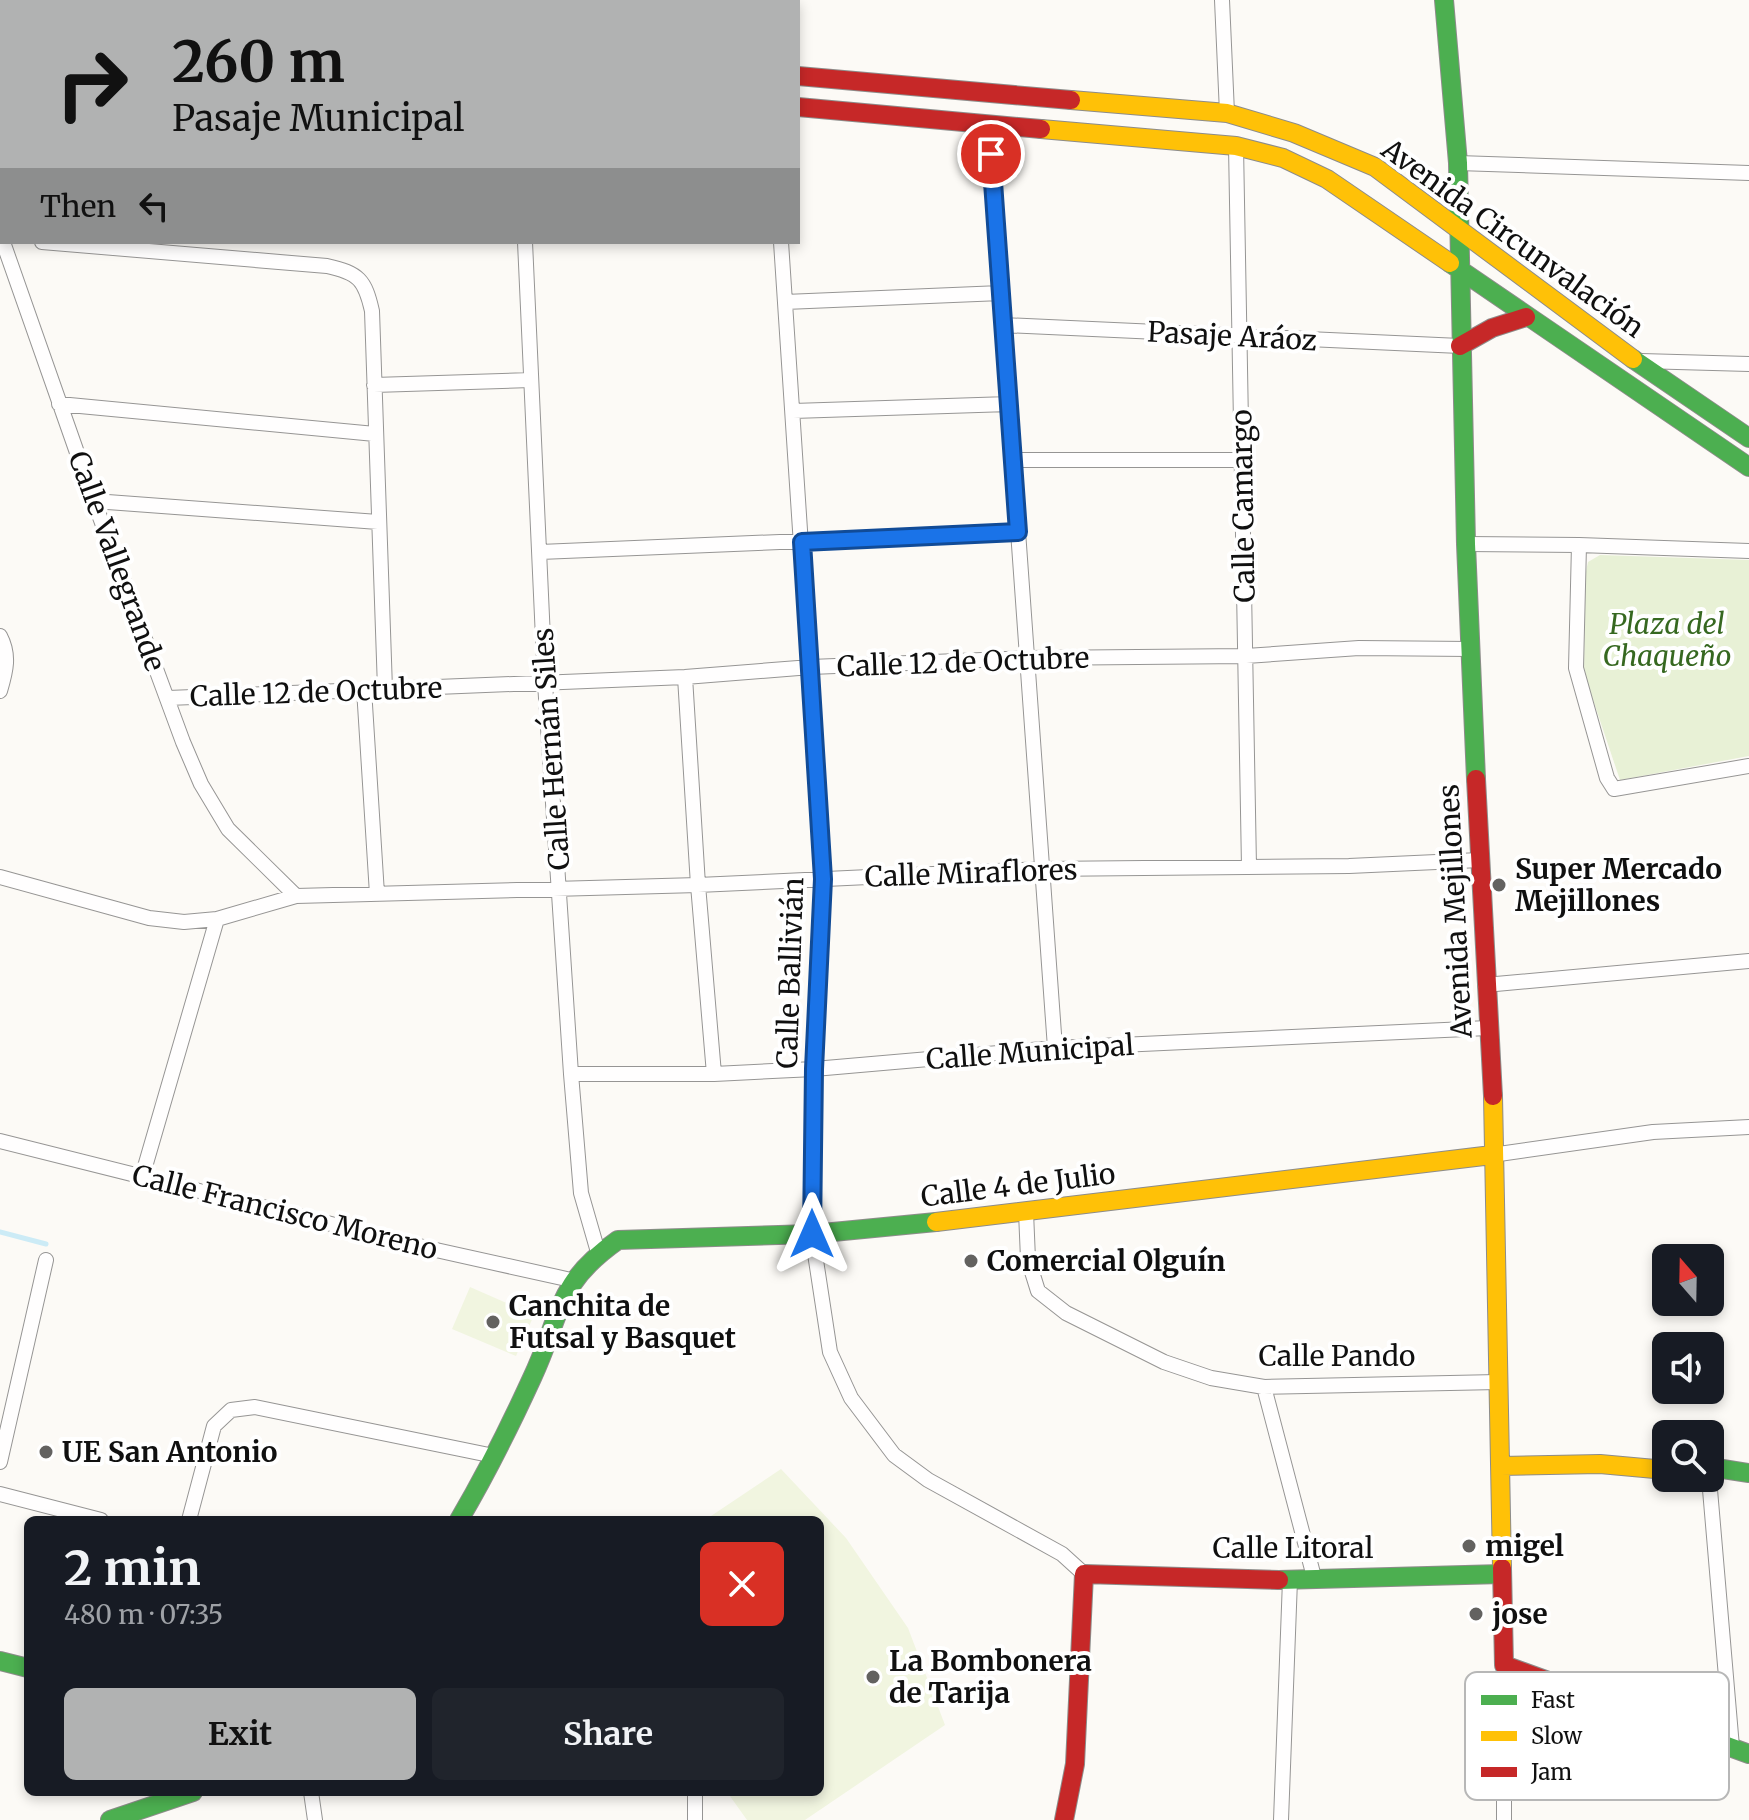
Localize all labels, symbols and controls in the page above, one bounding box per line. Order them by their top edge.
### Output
text: 260 m [172,27,345,97]
icon: right [40,32,144,136]
text: Pasaje Municipal [172,96,465,141]
pin [957,120,1025,188]
street label: Avenida Circunvalación [1374,130,1651,345]
icon: arrive [969,132,1013,176]
icon: left [132,184,176,228]
text: Then [40,187,116,225]
street label: Pasaje Aráoz [1146,314,1318,358]
street label: Calle Camargo [1223,409,1263,603]
street label: Calle Vallegrande [61,446,173,676]
park label: Plaza del Chaqueño [1602,606,1732,674]
street label: Calle Hernán Siles [525,627,577,871]
street label: Calle 12 de Octubre [836,640,1090,684]
street label: Calle 12 de Octubre [189,670,443,714]
street label: Avenida Mejillones [1430,783,1480,1040]
street label: Calle Miraflores [864,851,1078,895]
place label: Super Mercado Mejillones [1515,851,1722,919]
marker: Super Mercado Mejillones [1490,876,1508,894]
street label: Calle Ballivián [769,877,811,1069]
street label: Calle Municipal [925,1027,1136,1077]
street label: Calle 4 de Julio [919,1155,1117,1215]
street label: Calle Francisco Moreno [129,1157,441,1267]
position arrow [770,1192,854,1276]
place label: Comercial Olguín [987,1243,1226,1279]
north arrow [1652,1244,1724,1316]
map controls [1652,1244,1724,1492]
marker: Comercial Olguín [962,1252,980,1270]
place label: Canchita de Futsal y Basquet [509,1288,736,1356]
marker: Canchita de Futsal y Basquet [484,1313,502,1331]
button: sound [1652,1332,1724,1404]
street label: Calle Pando [1259,1338,1415,1374]
button: search [1652,1420,1724,1492]
place label: UE San Antonio [62,1434,277,1470]
marker: UE San Antonio [37,1443,55,1461]
place label: migel [1485,1528,1564,1564]
street label: Calle Litoral [1213,1530,1374,1566]
marker: migel [1460,1537,1478,1555]
text: 2 min [64,1538,201,1598]
button: close [700,1542,784,1626]
place label: jose [1491,1596,1548,1632]
text: 480 m · 07:35 [64,1598,223,1631]
marker: jose [1467,1605,1485,1623]
place label: La Bombonera de Tarija [889,1643,1092,1711]
marker: La Bombonera de Tarija [864,1668,882,1686]
legend [1465,1672,1729,1800]
text: Fast [1531,1686,1575,1714]
button: Exit [64,1688,416,1780]
button: Share [432,1688,784,1780]
text: Slow [1531,1722,1582,1750]
text: Jam [1530,1758,1572,1786]

